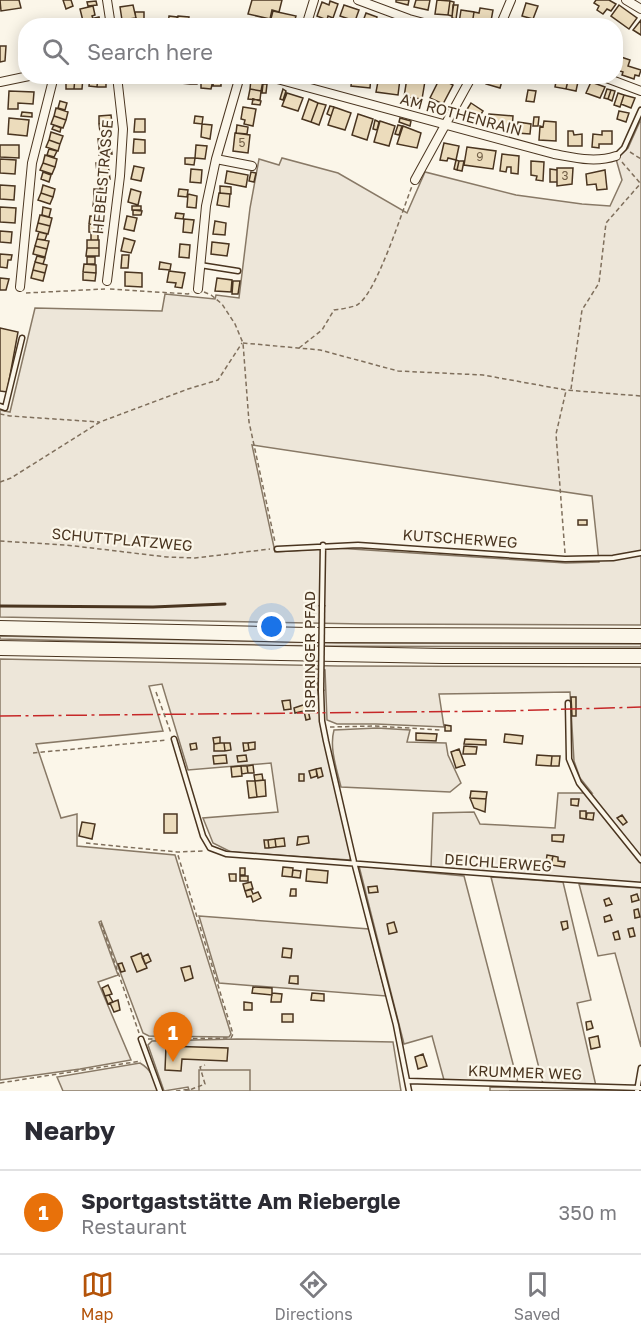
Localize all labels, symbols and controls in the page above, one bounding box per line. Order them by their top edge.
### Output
search box [18,18,623,84]
icon: search [39,35,72,68]
text: Search here [87,38,213,65]
street label: AM ROTHENRAIN [398,89,524,139]
street label: HEBELSTRASSE [88,119,116,235]
house number: 5 [239,135,246,150]
house number: 9 [476,149,484,164]
house number: 3 [561,168,569,183]
street label: SCHUTTPLATZWEG [51,524,193,554]
street label: KUTSCHERWEG [402,525,518,551]
street label: ISPRINGER PFAD [300,591,318,713]
your location [257,612,286,641]
street label: DEICHLERWEG [444,849,553,875]
pin: 1 [154,1012,192,1062]
street label: KRUMMER WEG [468,1061,582,1083]
text: Nearby [24,1115,115,1146]
text: Sportgaststätte Am Riebergle [81,1187,400,1214]
text: 1 [38,1200,49,1224]
text: 350 m [559,1200,617,1224]
text: Restaurant [81,1214,187,1238]
tab: Map [81,1268,114,1324]
tab: Directions [275,1268,353,1324]
tab: Saved [514,1268,560,1324]

